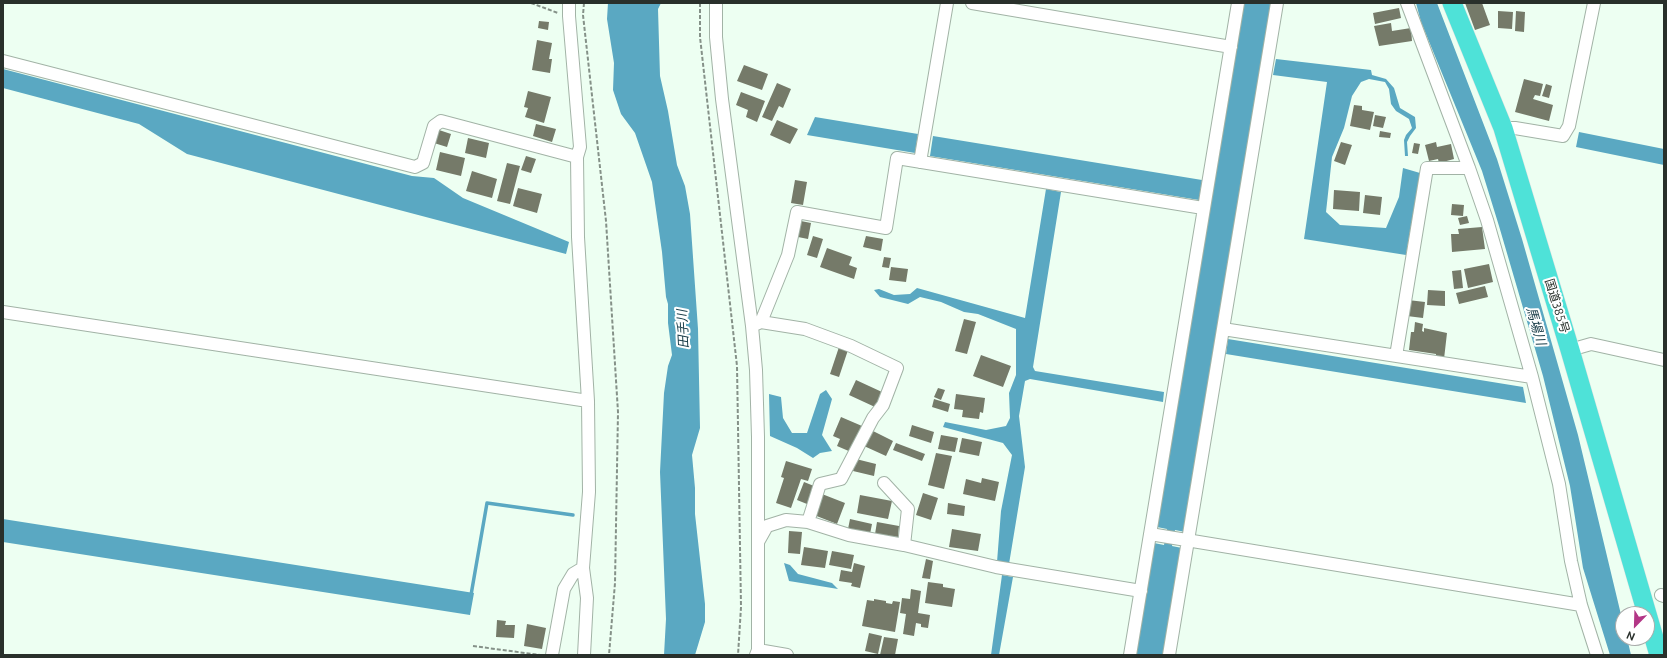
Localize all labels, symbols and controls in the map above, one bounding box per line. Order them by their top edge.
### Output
street label: 国道385号 [1542,277,1572,335]
water label: 馬場川 [1523,305,1549,347]
water label: 田手川 [674,309,692,349]
north arrow [1615,606,1655,646]
text: N [1625,629,1637,643]

